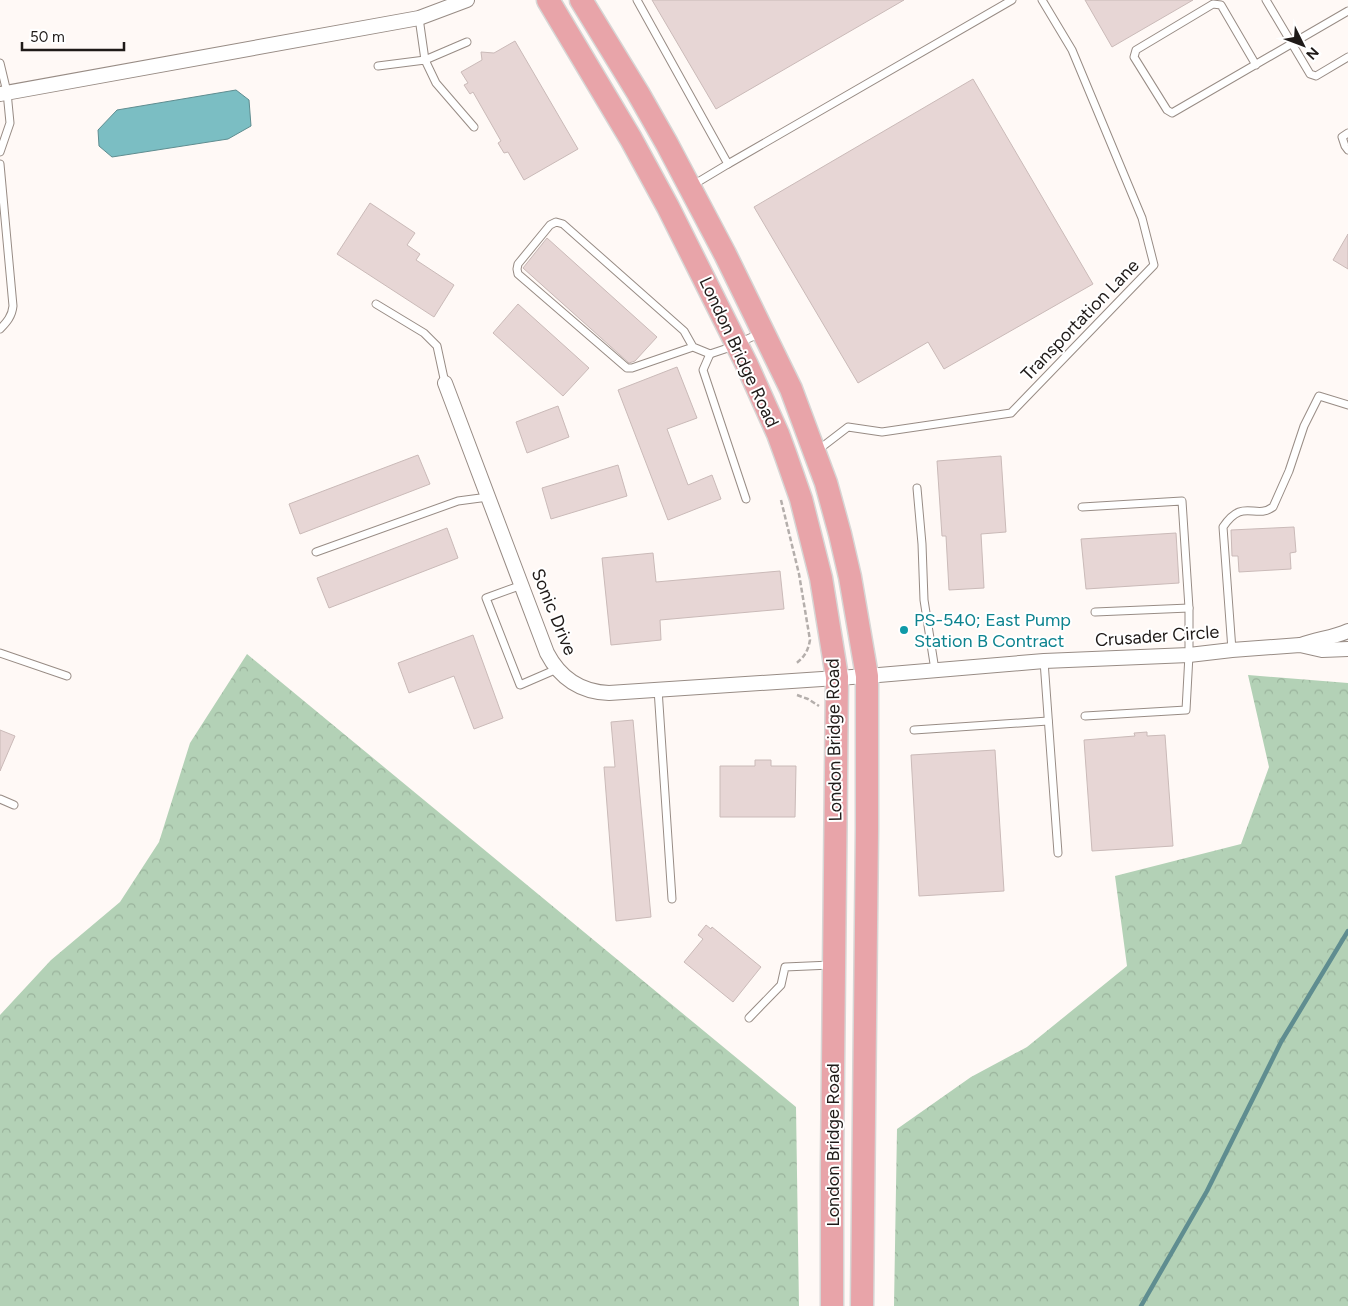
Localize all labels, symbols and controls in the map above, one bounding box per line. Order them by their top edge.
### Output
scale bar [22,20,125,52]
north arrow [1278,20,1328,70]
text: 50 m [30,28,65,46]
text: N [1302,44,1322,63]
street label: Transportation Lane [1016,255,1144,385]
street label: London Bridge Road [695,273,783,431]
street label: Sonic Drive [527,565,581,659]
place label: PS-540; East Pump Station B Contract [914,609,1071,652]
street label: Crusader Circle [1094,621,1220,651]
marker: PS-540; East Pump Station B Contract [898,624,910,636]
street label: London Bridge Road [822,658,846,822]
street label: London Bridge Road [822,1063,844,1227]

